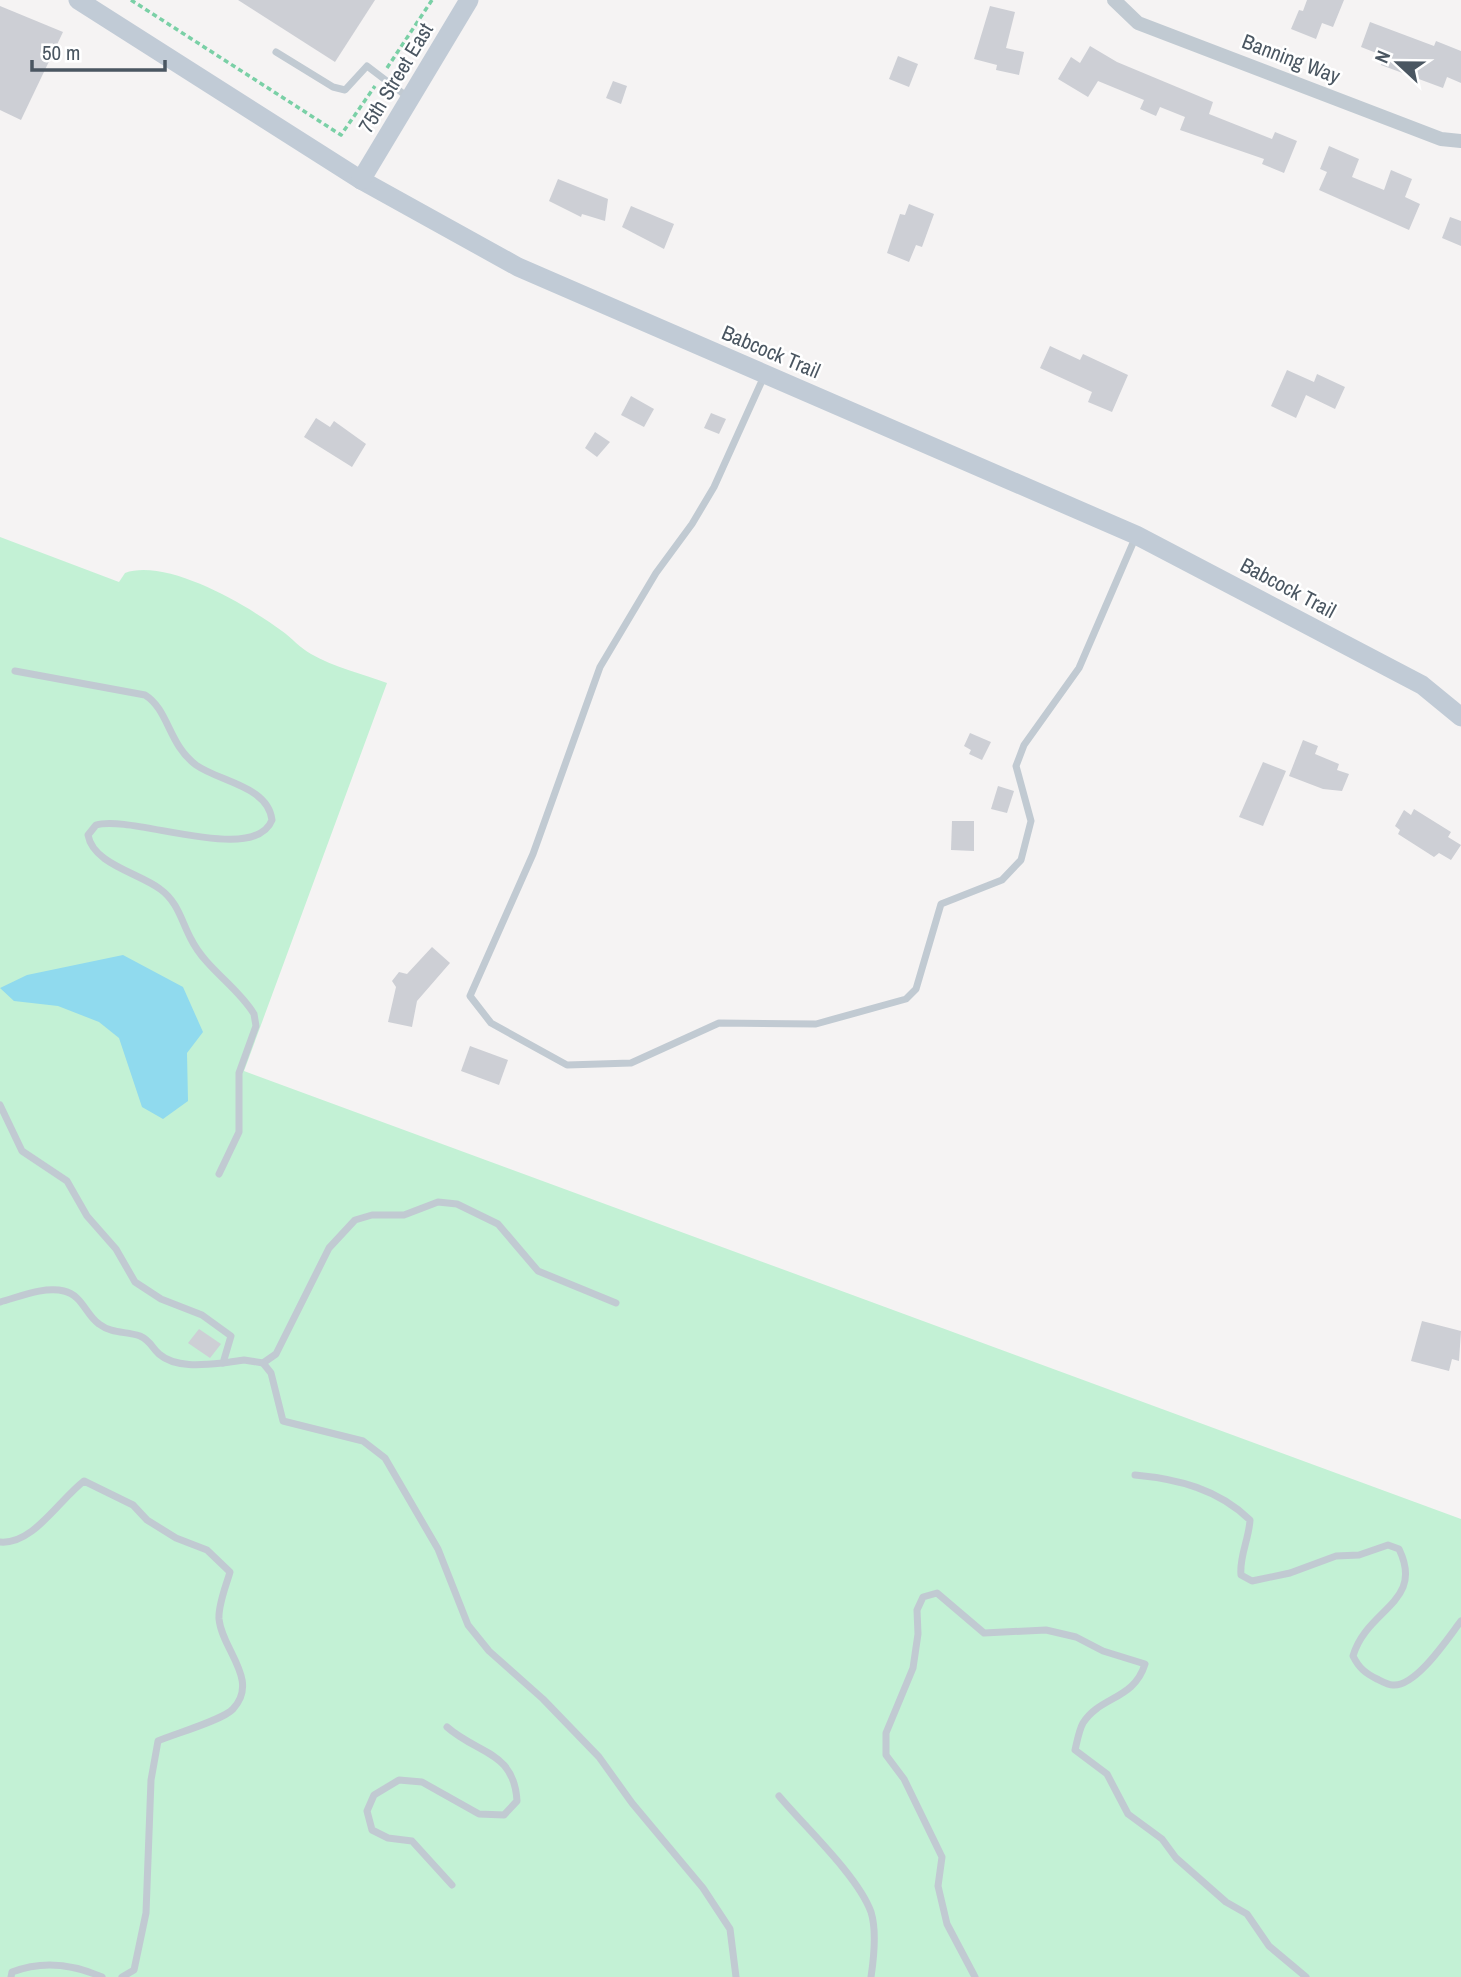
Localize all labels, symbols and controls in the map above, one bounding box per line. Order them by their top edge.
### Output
street label: 75th Street East [351,17,440,138]
street label: Banning Way [1238,27,1345,91]
scale bar [32,28,164,72]
north arrow [1363,28,1433,98]
text: 50 m [42,38,80,67]
text: N [1368,47,1396,67]
street label: Babcock Trail [717,318,825,385]
street label: Babcock Trail [1235,550,1341,625]

